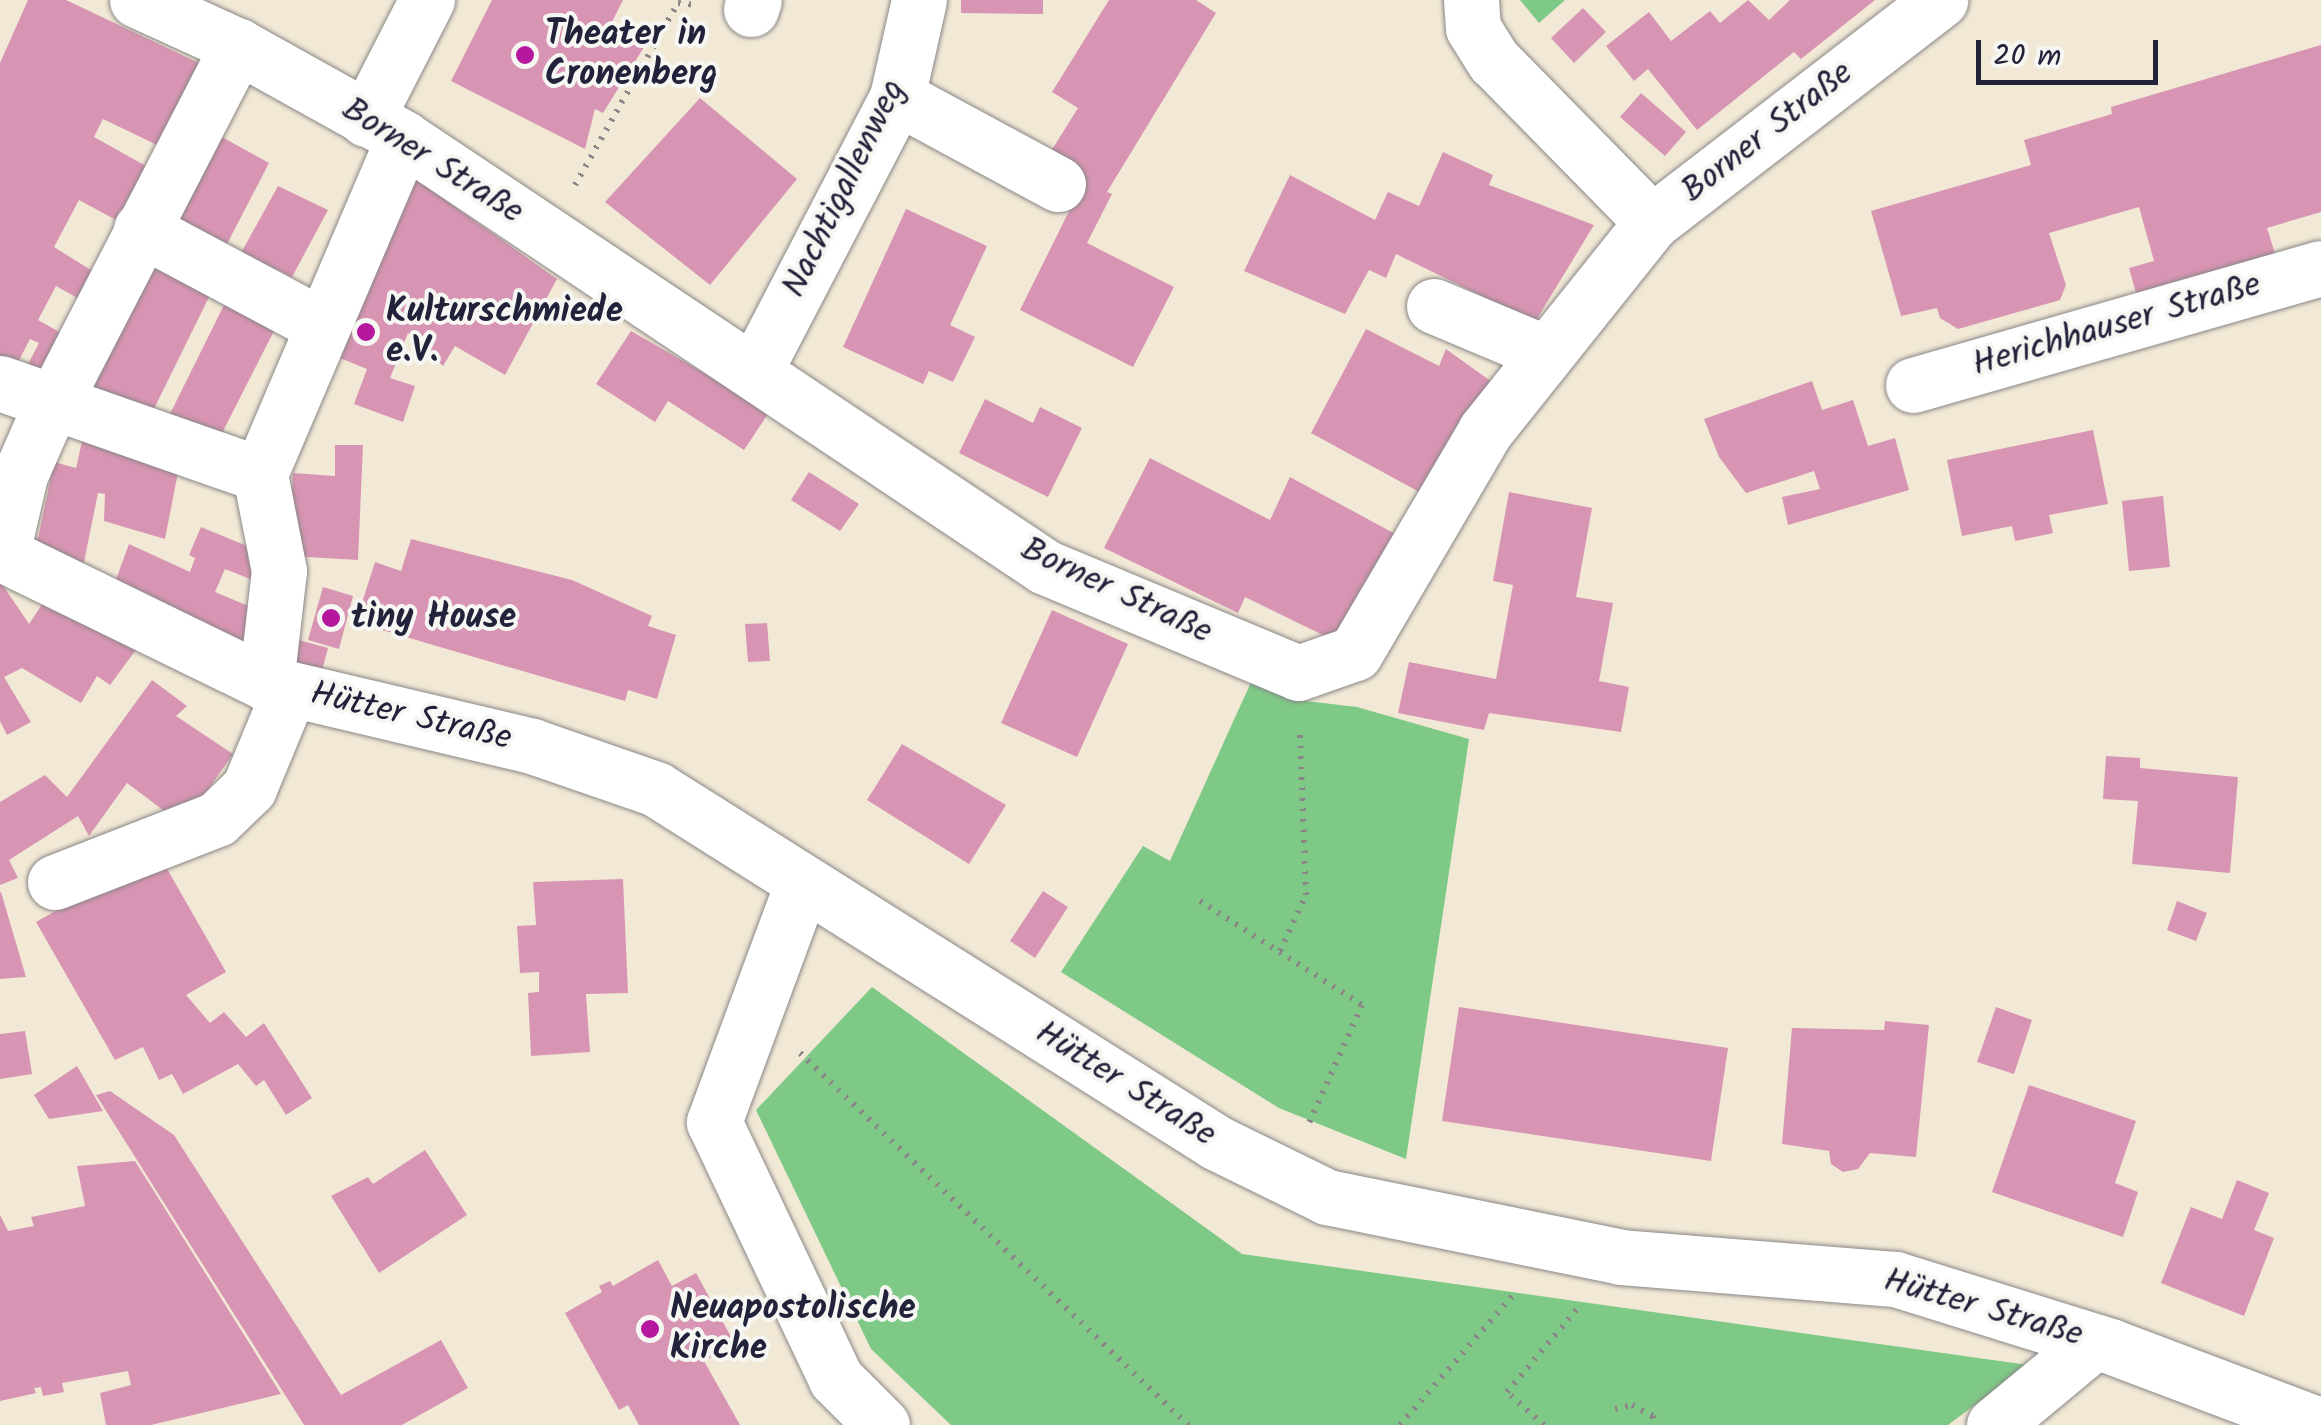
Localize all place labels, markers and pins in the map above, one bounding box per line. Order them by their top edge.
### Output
place label: Theater in Cronenberg [545,14,718,96]
marker: Theater in Cronenberg [514,44,536,66]
place label: Kulturschmiede e.V. [386,291,623,373]
marker: Kulturschmiede e.V. [355,321,377,343]
place label: tiny House [351,597,516,639]
marker: tiny House [320,607,342,629]
place label: Neuapostolische Kirche [670,1288,916,1370]
marker: Neuapostolische Kirche [639,1318,661,1340]

